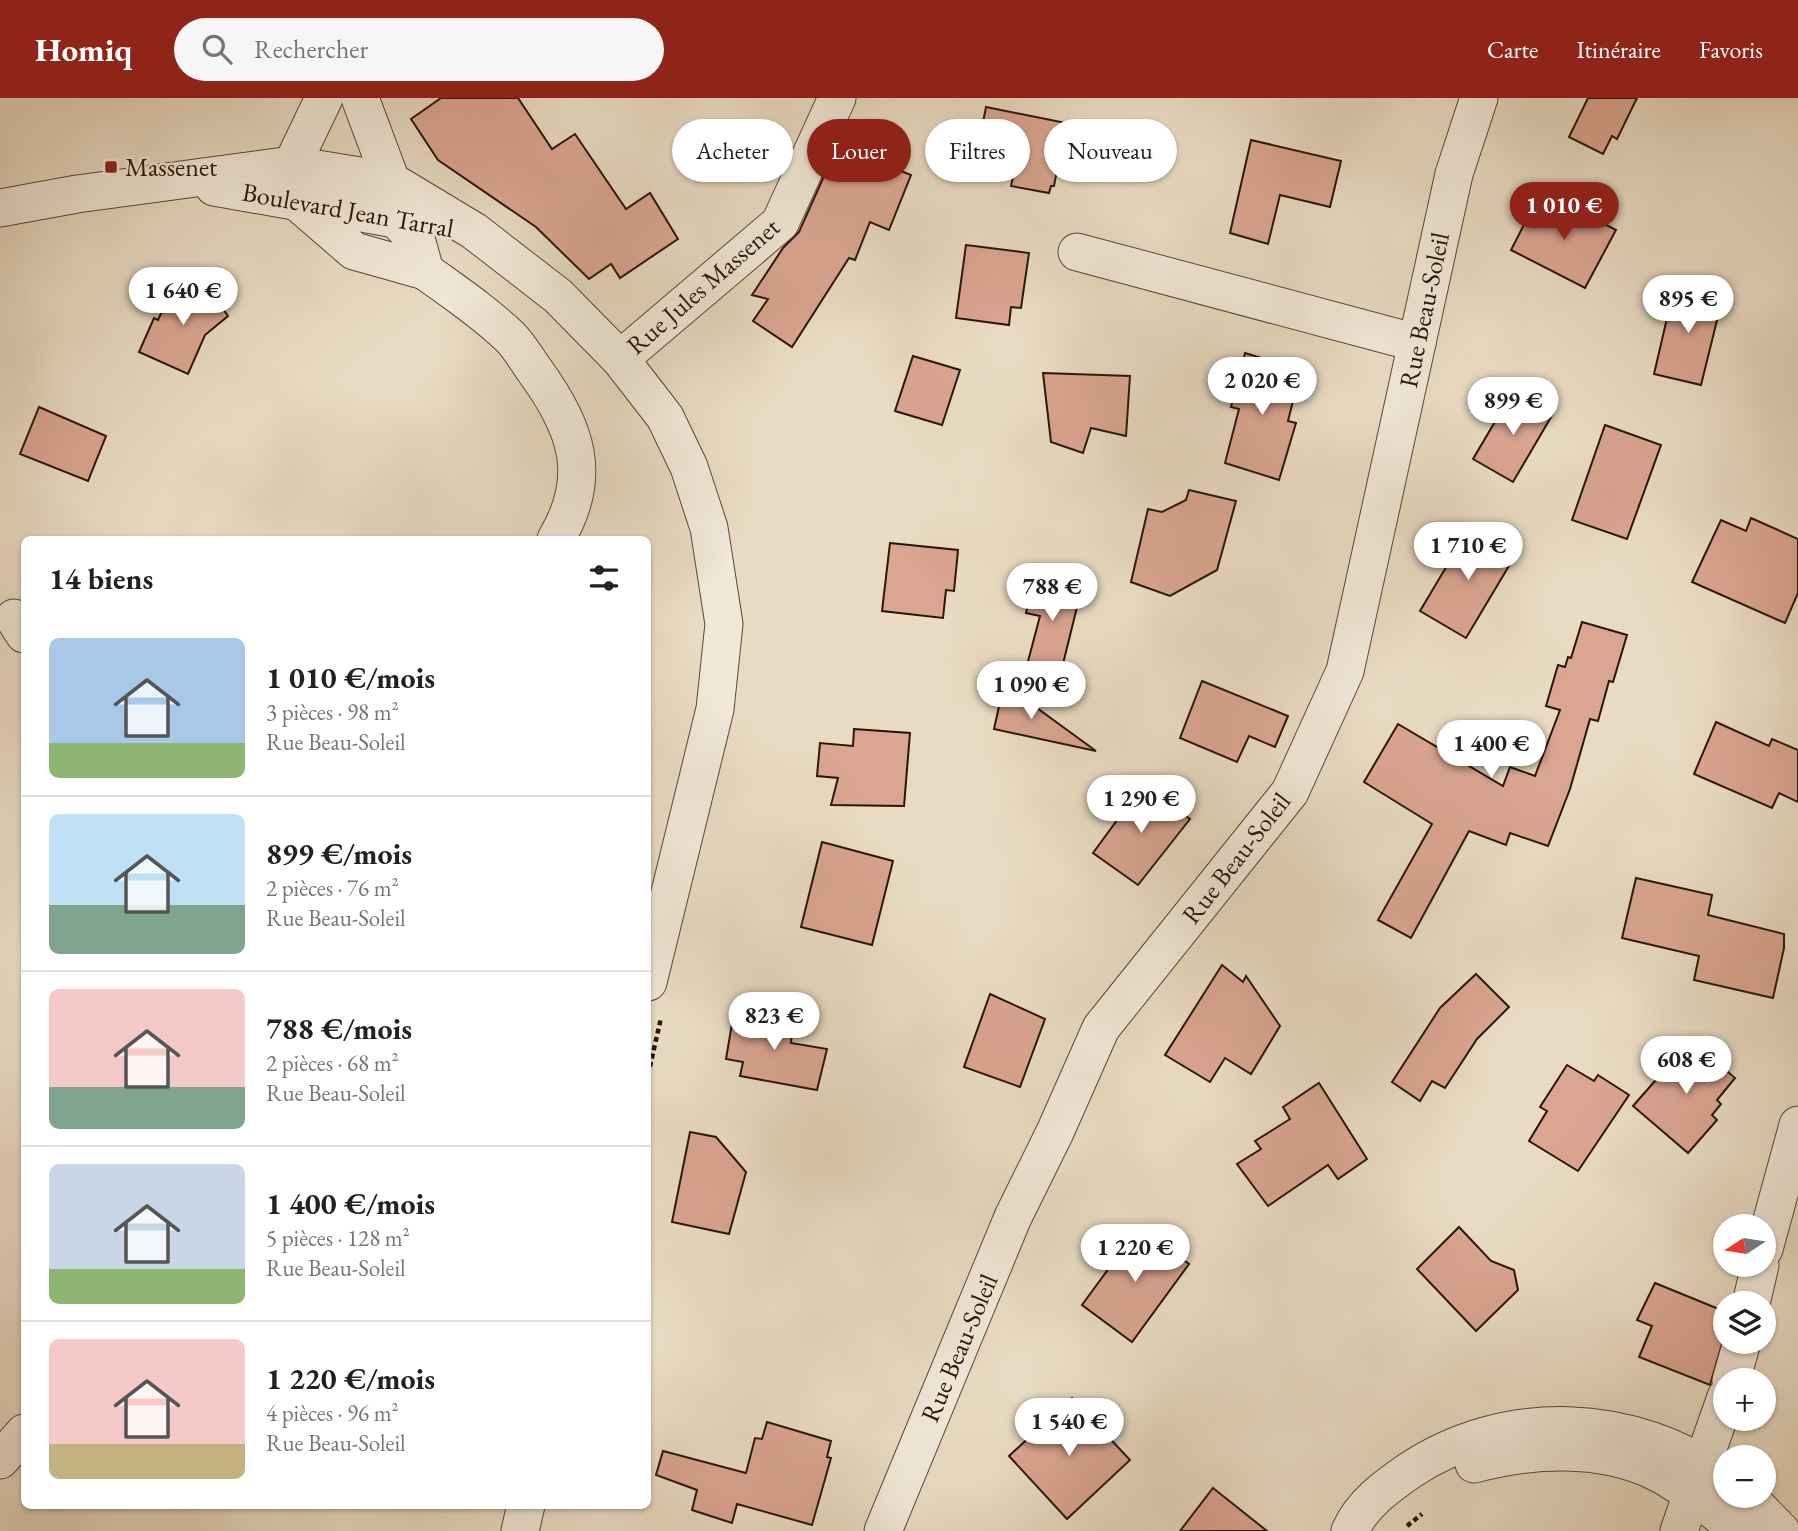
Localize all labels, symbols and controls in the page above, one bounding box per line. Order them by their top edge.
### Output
search box [174,18,664,81]
text: Homiq [35,28,132,71]
icon: search [198,30,236,68]
text: Rechercher [254,32,368,66]
text: Carte [1487,34,1538,65]
text: Itinéraire [1576,34,1661,65]
text: Favoris [1699,34,1763,65]
chip: Acheter [672,119,793,182]
chip: Louer [807,119,911,182]
chip: Filtres [925,119,1030,182]
chip: Nouveau [1044,119,1177,182]
place label: Massenet [125,150,217,184]
marker: Massenet [103,159,119,175]
street label: Boulevard Jean Tarral [240,175,456,245]
pin: 1 010 € [1499,183,1629,242]
text: 1 010 € [1526,190,1602,220]
street label: Rue Jules Massenet [619,210,787,362]
street label: Rue Beau-Soleil [1391,229,1457,391]
pin: 1 640 € [118,268,248,327]
text: 1 640 € [145,275,221,305]
pin: 895 € [1639,275,1737,335]
text: 895 € [1659,283,1717,313]
pin: 2 020 € [1197,358,1327,417]
text: 2 020 € [1224,365,1300,395]
pin: 899 € [1464,378,1562,437]
text: 899 € [1484,385,1542,415]
pin: 1 710 € [1403,522,1533,582]
text: 1 710 € [1430,530,1506,560]
text: 14 biens [49,559,153,598]
icon: filters [585,559,623,597]
pin: 788 € [1003,564,1101,623]
text: 788 € [1023,571,1081,601]
text: 1 010 €/mois [266,658,435,697]
pin: 1 090 € [966,662,1096,721]
icon: home [105,666,189,750]
text: 1 090 € [993,669,1069,699]
text: 3 pièces · 98 m² [266,697,399,727]
pin: 1 400 € [1426,720,1556,780]
text: Rue Beau-Soleil [266,727,406,757]
text: 1 400 € [1453,728,1529,758]
pin: 1 290 € [1076,776,1206,835]
text: 1 290 € [1103,783,1179,813]
street label: Rue Beau-Soleil [1174,785,1298,931]
text: 899 €/mois [266,834,412,873]
icon: home [105,842,189,926]
text: 2 pièces · 76 m² [266,873,399,903]
text: Rue Beau-Soleil [266,903,406,933]
pin: 823 € [725,992,823,1052]
text: 823 € [745,1000,803,1030]
text: 788 €/mois [266,1009,412,1048]
icon: home [105,1017,189,1101]
pin: 608 € [1637,1037,1735,1096]
text: 608 € [1657,1044,1715,1074]
text: 2 pièces · 68 m² [266,1048,399,1078]
text: Rue Beau-Soleil [266,1078,406,1108]
text: 1 400 €/mois [266,1184,435,1223]
icon: home [105,1192,189,1276]
north arrow [1713,1214,1776,1278]
map controls [1713,1214,1776,1508]
text: 5 pièces · 128 m² [266,1223,410,1253]
pin: 1 220 € [1070,1224,1200,1284]
text: 1 220 € [1097,1232,1173,1262]
text: Rue Beau-Soleil [266,1253,406,1283]
street label: Rue Beau-Soleil [913,1269,1005,1427]
button: layers [1713,1291,1776,1354]
text: 1 220 €/mois [266,1359,435,1398]
icon: home [105,1367,189,1451]
button: + [1713,1368,1776,1431]
text: 4 pièces · 96 m² [266,1398,399,1428]
pin: 1 540 € [1004,1398,1134,1458]
text: 1 540 € [1031,1406,1107,1436]
text: Rue Beau-Soleil [266,1428,406,1458]
button: − [1713,1445,1776,1508]

